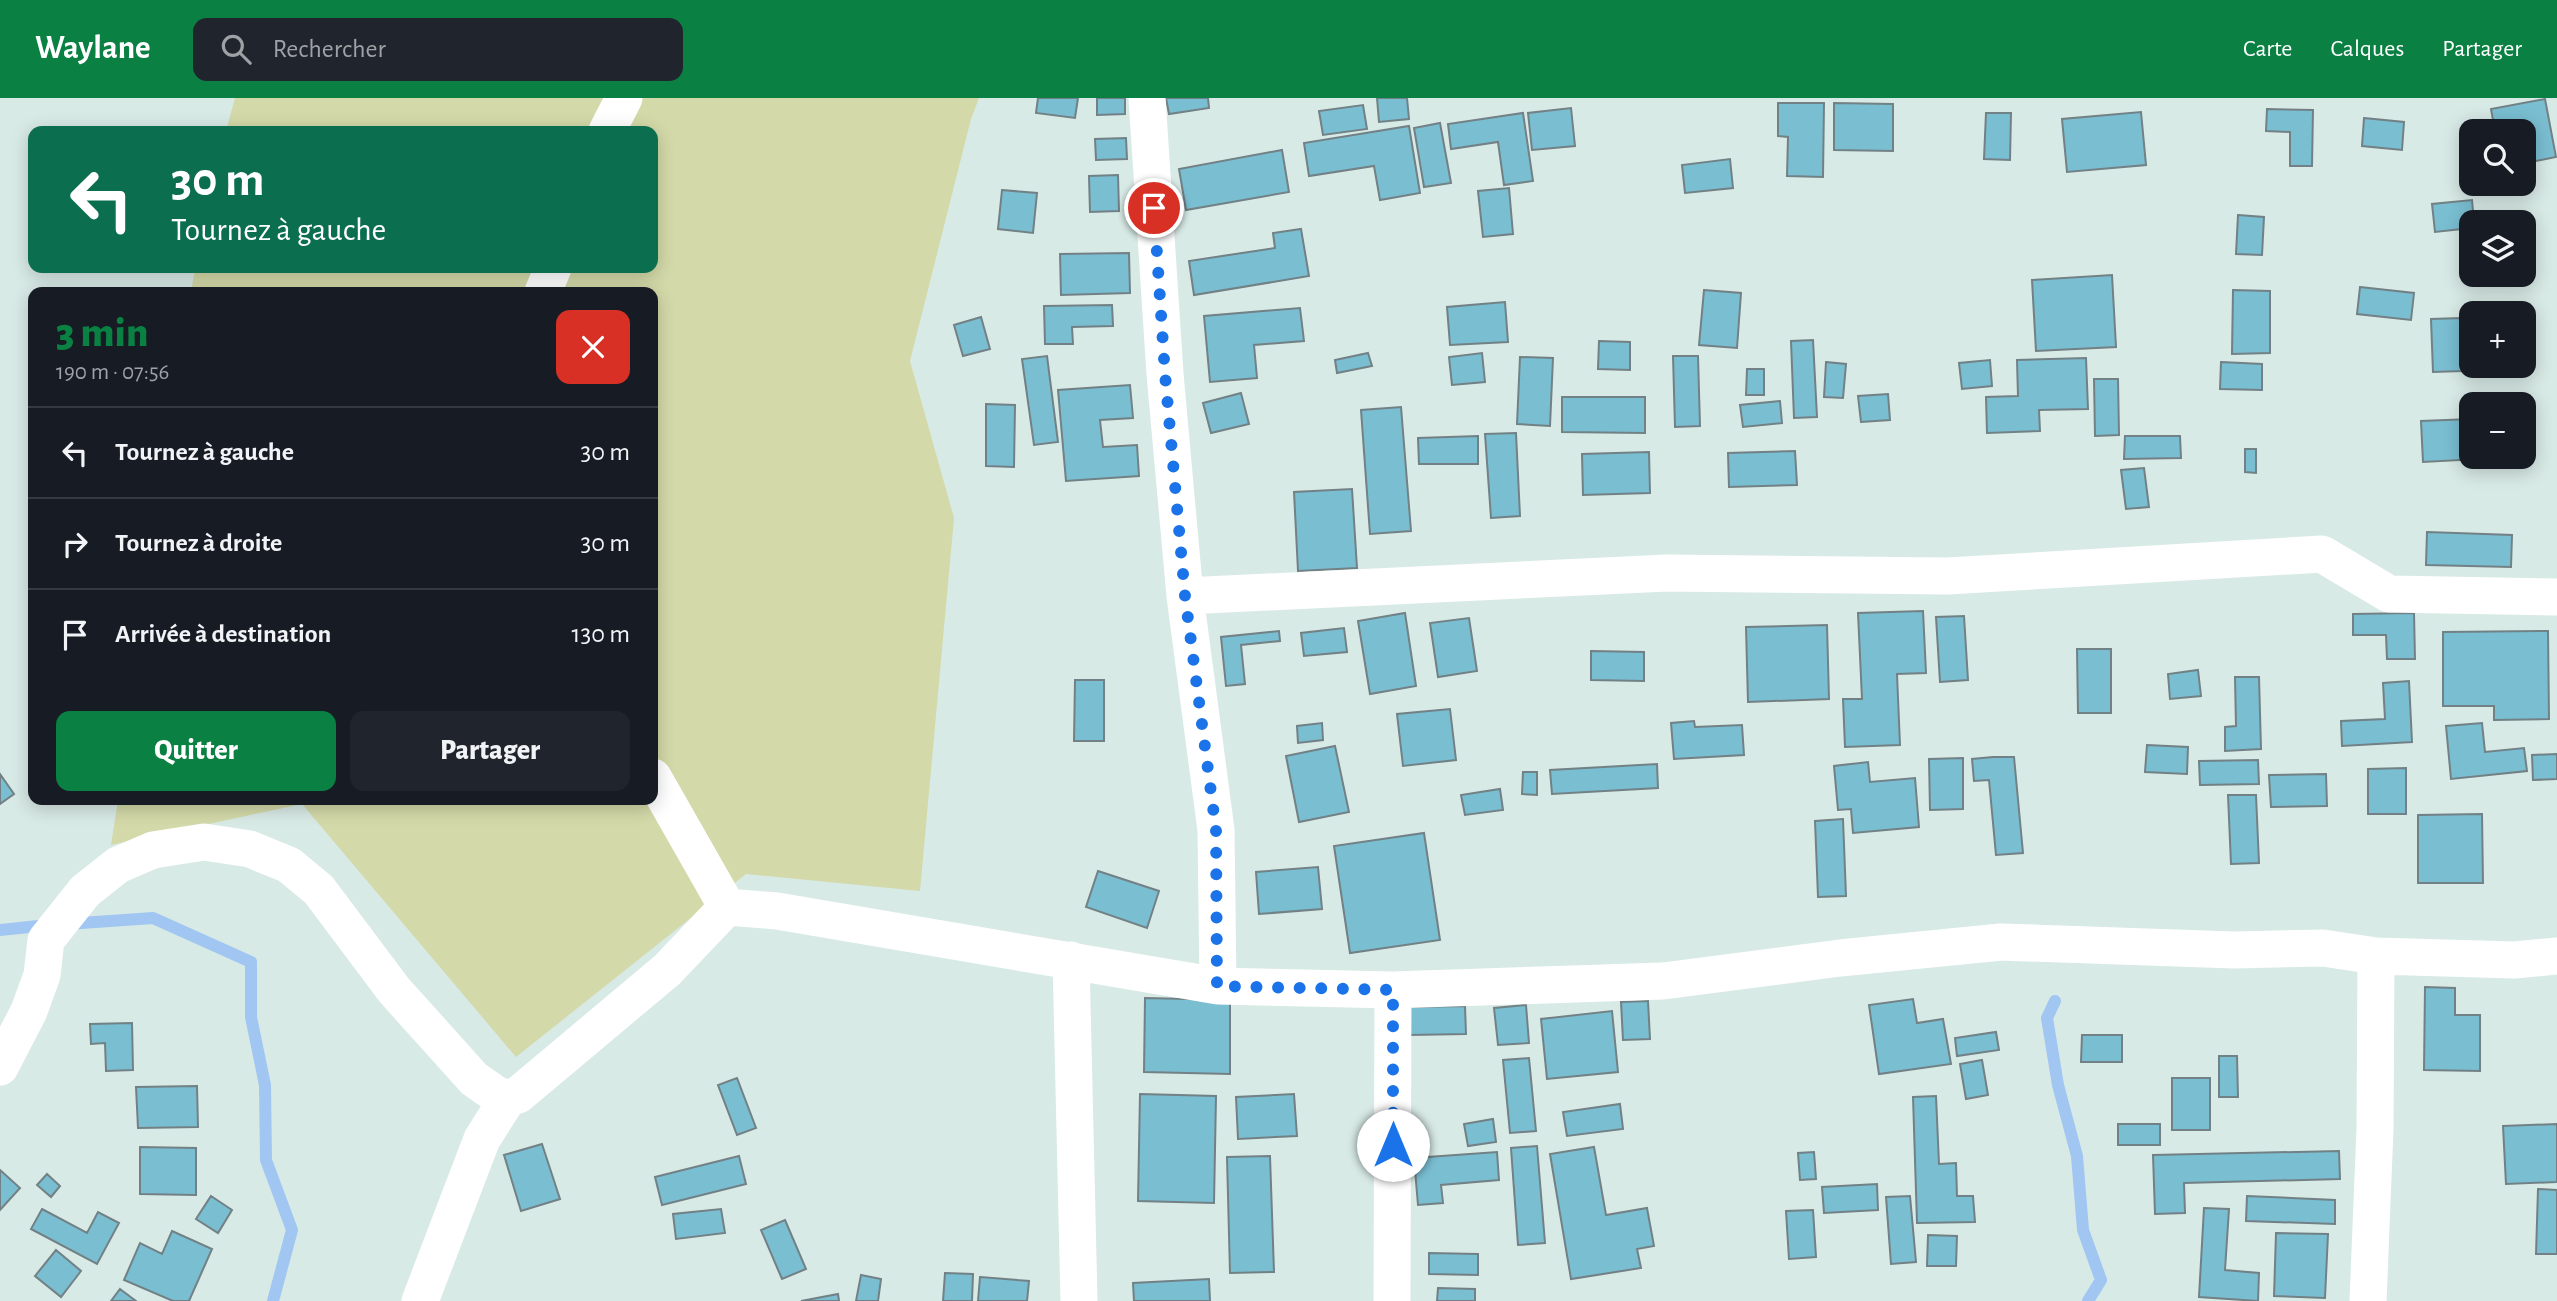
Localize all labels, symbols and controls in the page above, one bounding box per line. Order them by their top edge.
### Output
search box [193,18,683,81]
icon: search [217,30,255,68]
text: Waylane [35,32,151,65]
text: Rechercher [273,36,386,62]
text: Carte [2243,37,2292,61]
text: Calques [2330,37,2404,61]
text: Partager [2442,37,2522,61]
map controls [2459,119,2536,469]
button: search [2459,119,2536,196]
icon: left [56,154,147,245]
text: 30 m [171,156,265,205]
pin [1124,178,1184,238]
icon: arrive [1135,189,1173,227]
button: layers [2459,210,2536,287]
text: Tournez à gauche [171,214,386,246]
button: + [2459,301,2536,378]
button: close [556,310,630,384]
text: 3 min [56,312,148,354]
text: 190 m · 07:56 [56,361,169,384]
button: − [2459,392,2536,469]
icon: left [56,434,94,472]
text: Tournez à gauche [115,439,294,465]
text: 30 m [580,439,630,465]
icon: right [56,525,94,563]
text: Tournez à droite [115,530,282,556]
text: 30 m [580,530,630,556]
icon: arrive [56,616,94,654]
text: Arrivée à destination [115,621,331,647]
text: 130 m [572,621,630,647]
button: Quitter [56,711,336,791]
button: Partager [350,711,630,791]
position arrow [1356,1108,1430,1182]

